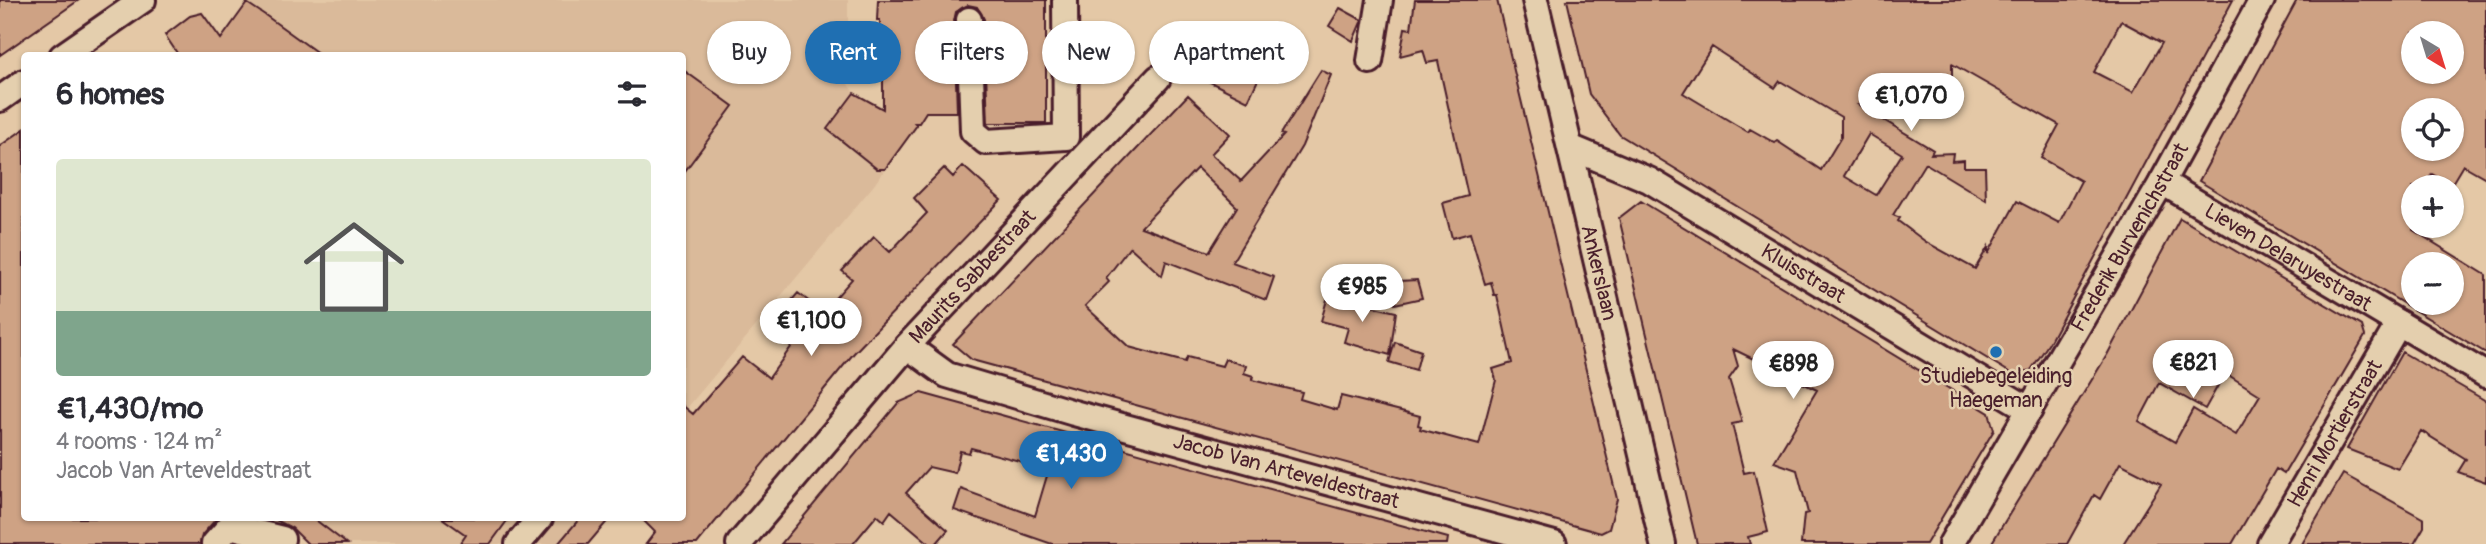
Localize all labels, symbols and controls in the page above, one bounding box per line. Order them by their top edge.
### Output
chip: Buy [707,21,791,84]
chip: Rent [805,21,901,84]
chip: Filters [915,21,1028,84]
chip: New [1042,21,1135,84]
chip: Apartment [1149,21,1309,84]
north arrow [2401,21,2464,84]
map controls [2401,21,2464,315]
pin: €1,070 [1854,74,1968,133]
icon: filters [613,75,651,113]
text: 6 homes [56,76,164,113]
text: €1,070 [1874,81,1948,110]
button: locate [2401,98,2464,161]
street label: Frederik Burvenichstraat [2065,138,2195,337]
button: + [2401,175,2464,238]
street label: Lieven Delaruyestraat [2199,197,2377,318]
street label: Maurits Sabbestraat [903,203,1042,350]
icon: home [291,204,417,330]
street label: Ankerslaan [1574,222,1623,323]
street label: Kluisstraat [1756,238,1851,310]
button: − [2401,252,2464,315]
pin: €985 [1321,264,1403,324]
text: €985 [1336,272,1388,301]
pin: €1,100 [754,298,868,358]
text: €1,100 [776,306,846,335]
pin: €821 [2152,340,2234,400]
pin: €898 [1752,342,1834,401]
marker: Studiebegeleiding Haegeman [1988,344,2004,360]
text: €821 [2169,348,2217,377]
text: €898 [1768,349,1818,378]
street label: Henri Mortierstraat [2281,354,2389,513]
place label: Studiebegeleiding Haegeman [1920,363,2072,414]
text: €1,430/mo [56,390,203,427]
text: 4 rooms · 124 m² [56,427,222,456]
street label: Jacob Van Arteveldestraat [1170,428,1403,515]
pin: €1,430 [1014,432,1128,491]
text: €1,430 [1035,439,1107,468]
text: Jacob Van Arteveldestraat [56,456,311,485]

